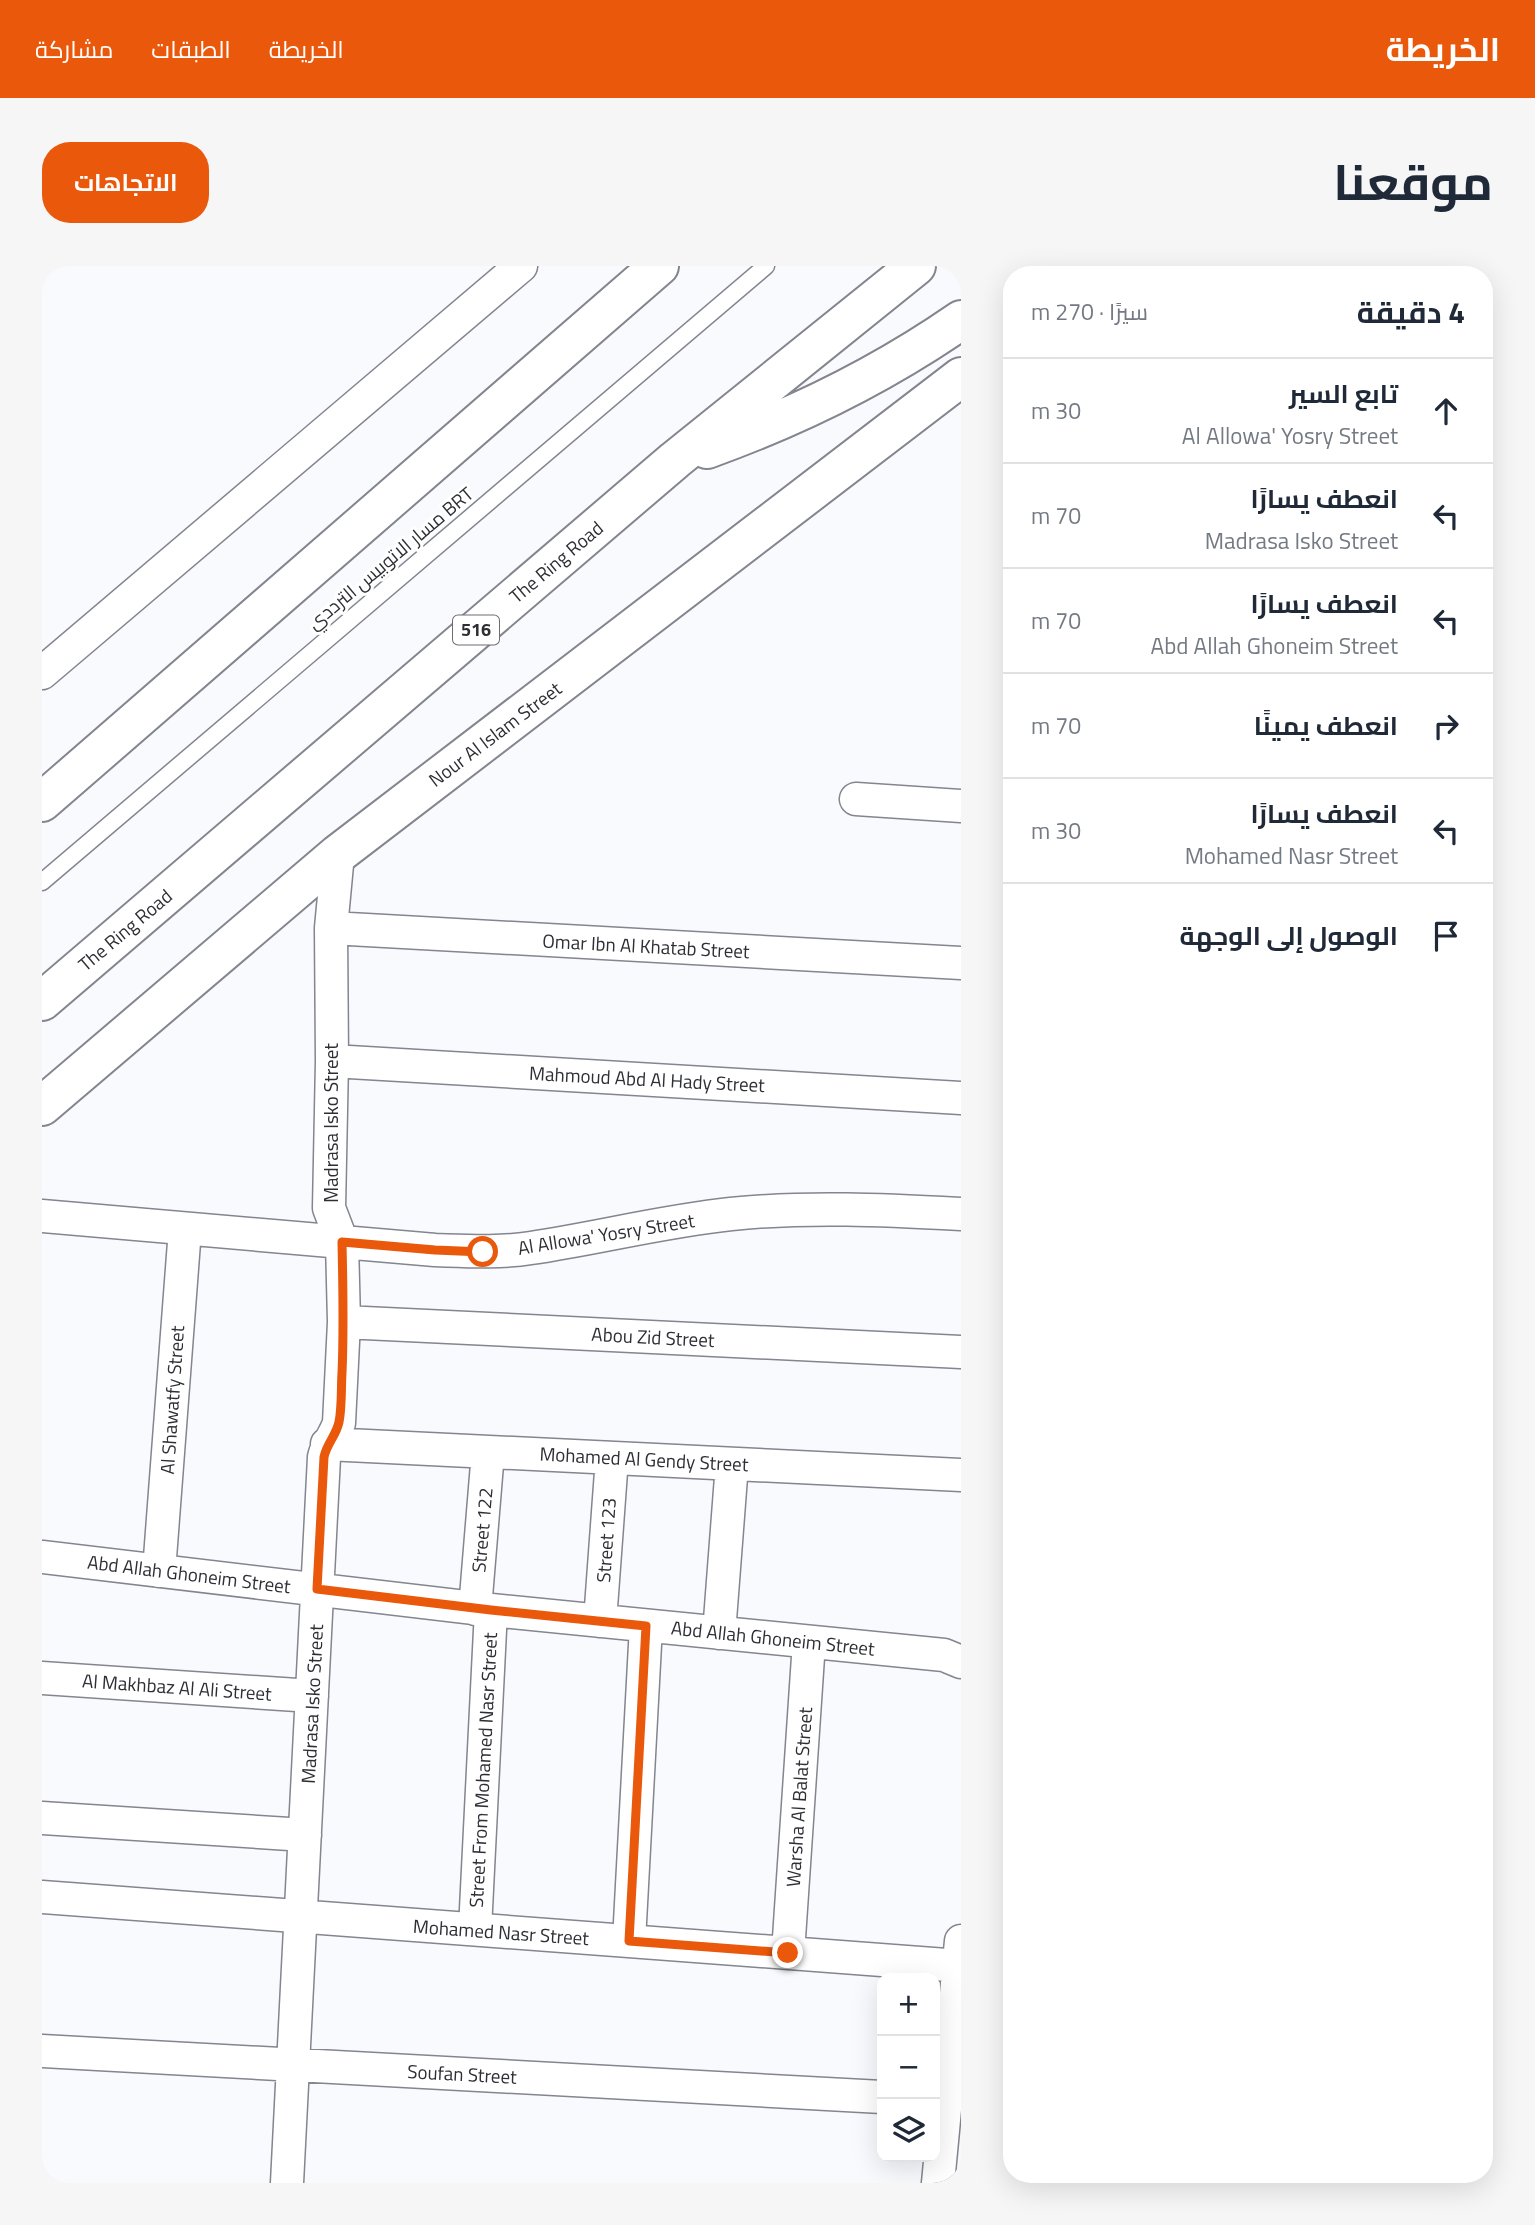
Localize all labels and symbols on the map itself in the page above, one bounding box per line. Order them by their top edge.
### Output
street label: مسار الاتوبيس الترددي BRT [300,479,480,637]
street label: The Ring Road [502,514,609,610]
road number: 516 [453,616,499,644]
street label: Nour Al Islam Street [422,674,568,793]
street label: The Ring Road [71,882,178,978]
street label: Omar Ibn Al Khatab Street [542,926,751,965]
street label: Madrasa Isko Street [316,1043,345,1203]
street label: Mahmoud Abd Al Hady Street [528,1058,766,1099]
street label: Al Allowa' Yosry Street [515,1205,697,1262]
route start [467,1236,498,1267]
street label: Abou Zid Street [591,1319,716,1354]
street label: Al Shawatfy Street [152,1324,191,1475]
street label: Mohamed Al Gendy Street [539,1439,750,1478]
street label: Street 122 [463,1486,500,1574]
street label: Street 123 [588,1497,623,1583]
street label: Abd Allah Ghoneim Street [86,1547,293,1600]
street label: Abd Allah Ghoneim Street [670,1612,877,1663]
street label: Madrasa Isko Street [293,1623,330,1784]
street label: Street From Mohamed Nasr Street [461,1631,504,1908]
street label: Al Makhbaz Al Ali Street [81,1665,273,1708]
street label: Warsha Al Balat Street [778,1706,819,1888]
street label: Mohamed Nasr Street [412,1911,590,1952]
route end [772,1937,803,1968]
street label: Soufan Street [407,2056,518,2091]

